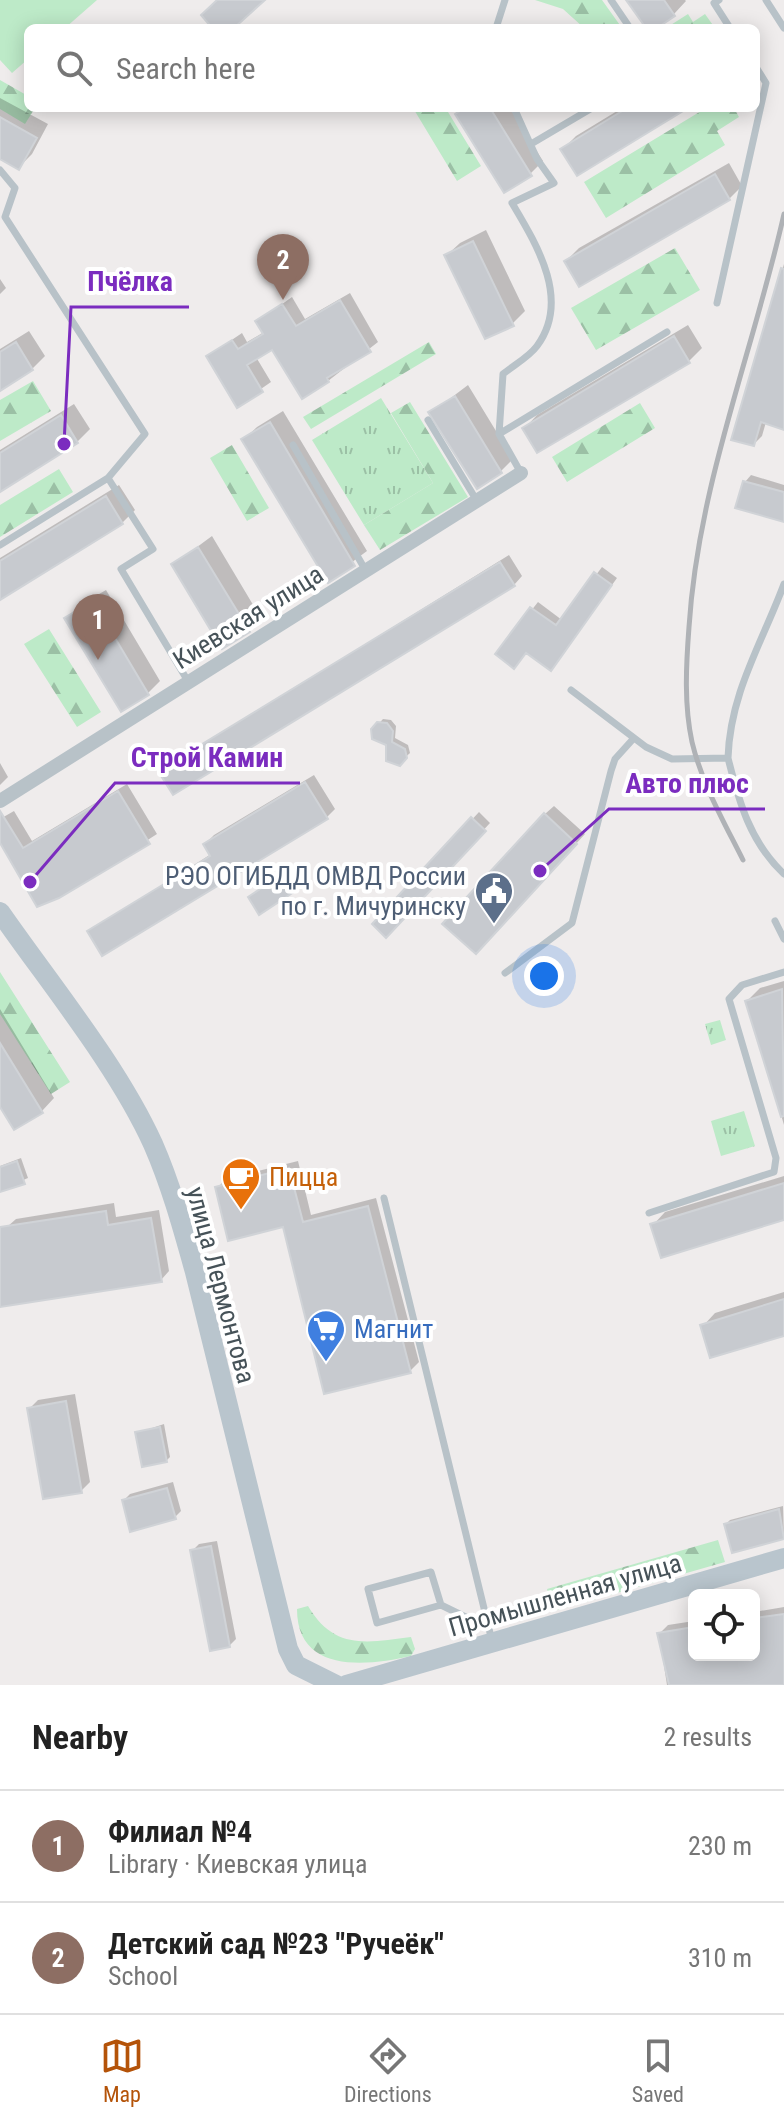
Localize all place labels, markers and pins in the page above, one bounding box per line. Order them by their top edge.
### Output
pin: 2 [257,234,309,300]
callout: Пчёлка [71,255,189,307]
pin: 1 [72,594,124,660]
callout: Строй Камин [115,731,300,783]
callout: Авто плюс [609,757,765,809]
place label: РЭО ОГИБДД ОМВД России по г. Мичуринску [165,861,466,921]
public building icon: РЭО ОГИБДД ОМВД России по г. Мичуринску [473,870,515,925]
cafe icon: Пицца [220,1156,262,1211]
place label: Пицца [269,1162,338,1192]
supermarket icon: Магнит [305,1308,347,1363]
place label: Магнит [354,1314,433,1344]

